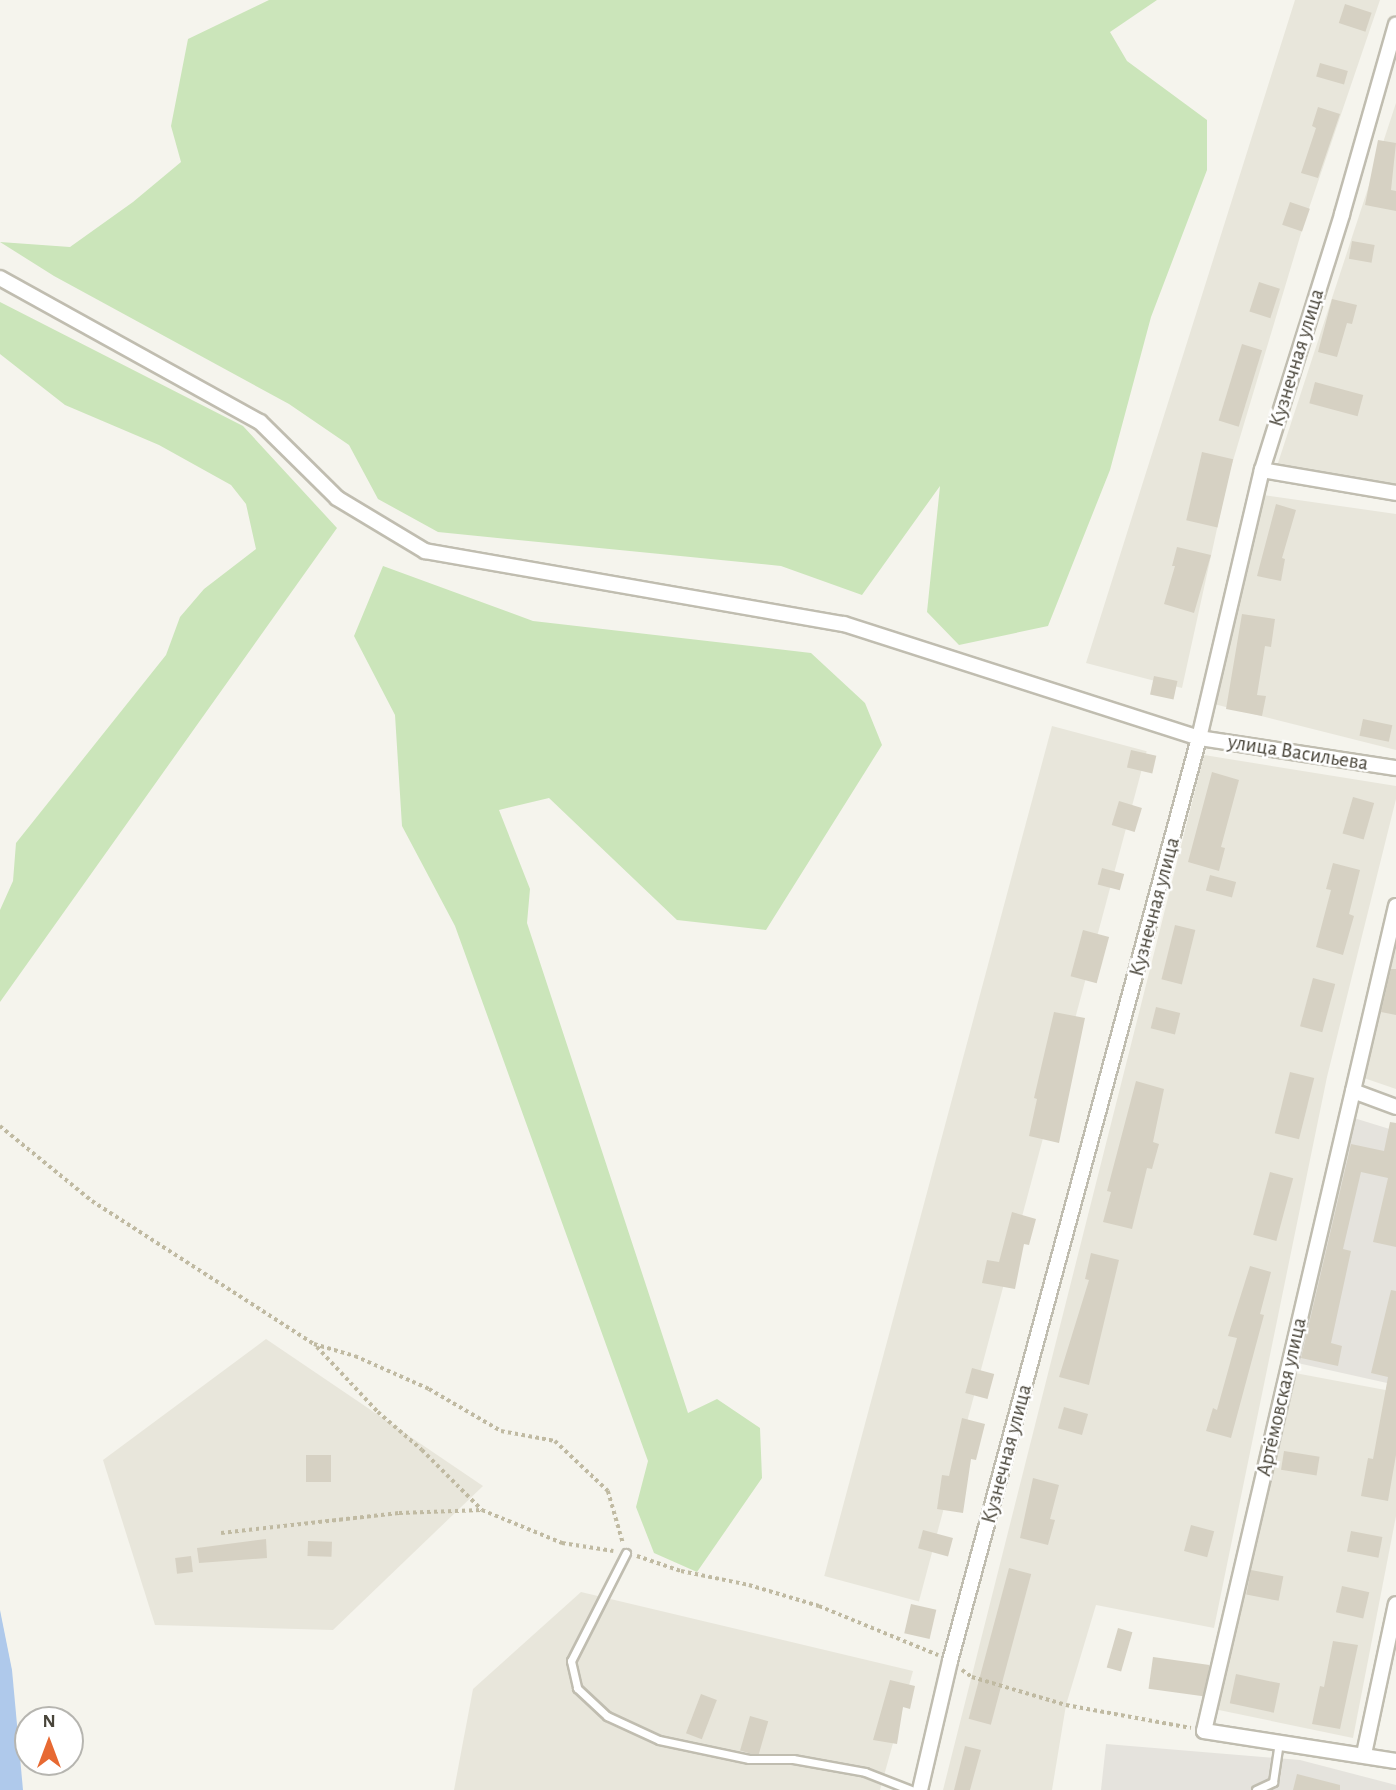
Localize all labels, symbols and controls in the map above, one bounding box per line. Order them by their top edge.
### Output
street label: Кузнечная улица [1264,286,1330,430]
street label: улица Васильева [1226,729,1370,777]
street label: Кузнечная улица [1124,835,1186,979]
street label: Артёмовская улица [1251,1315,1313,1479]
street label: Кузнечная улица [976,1382,1038,1526]
north arrow [14,1706,84,1776]
text: N [42,1712,56,1731]

